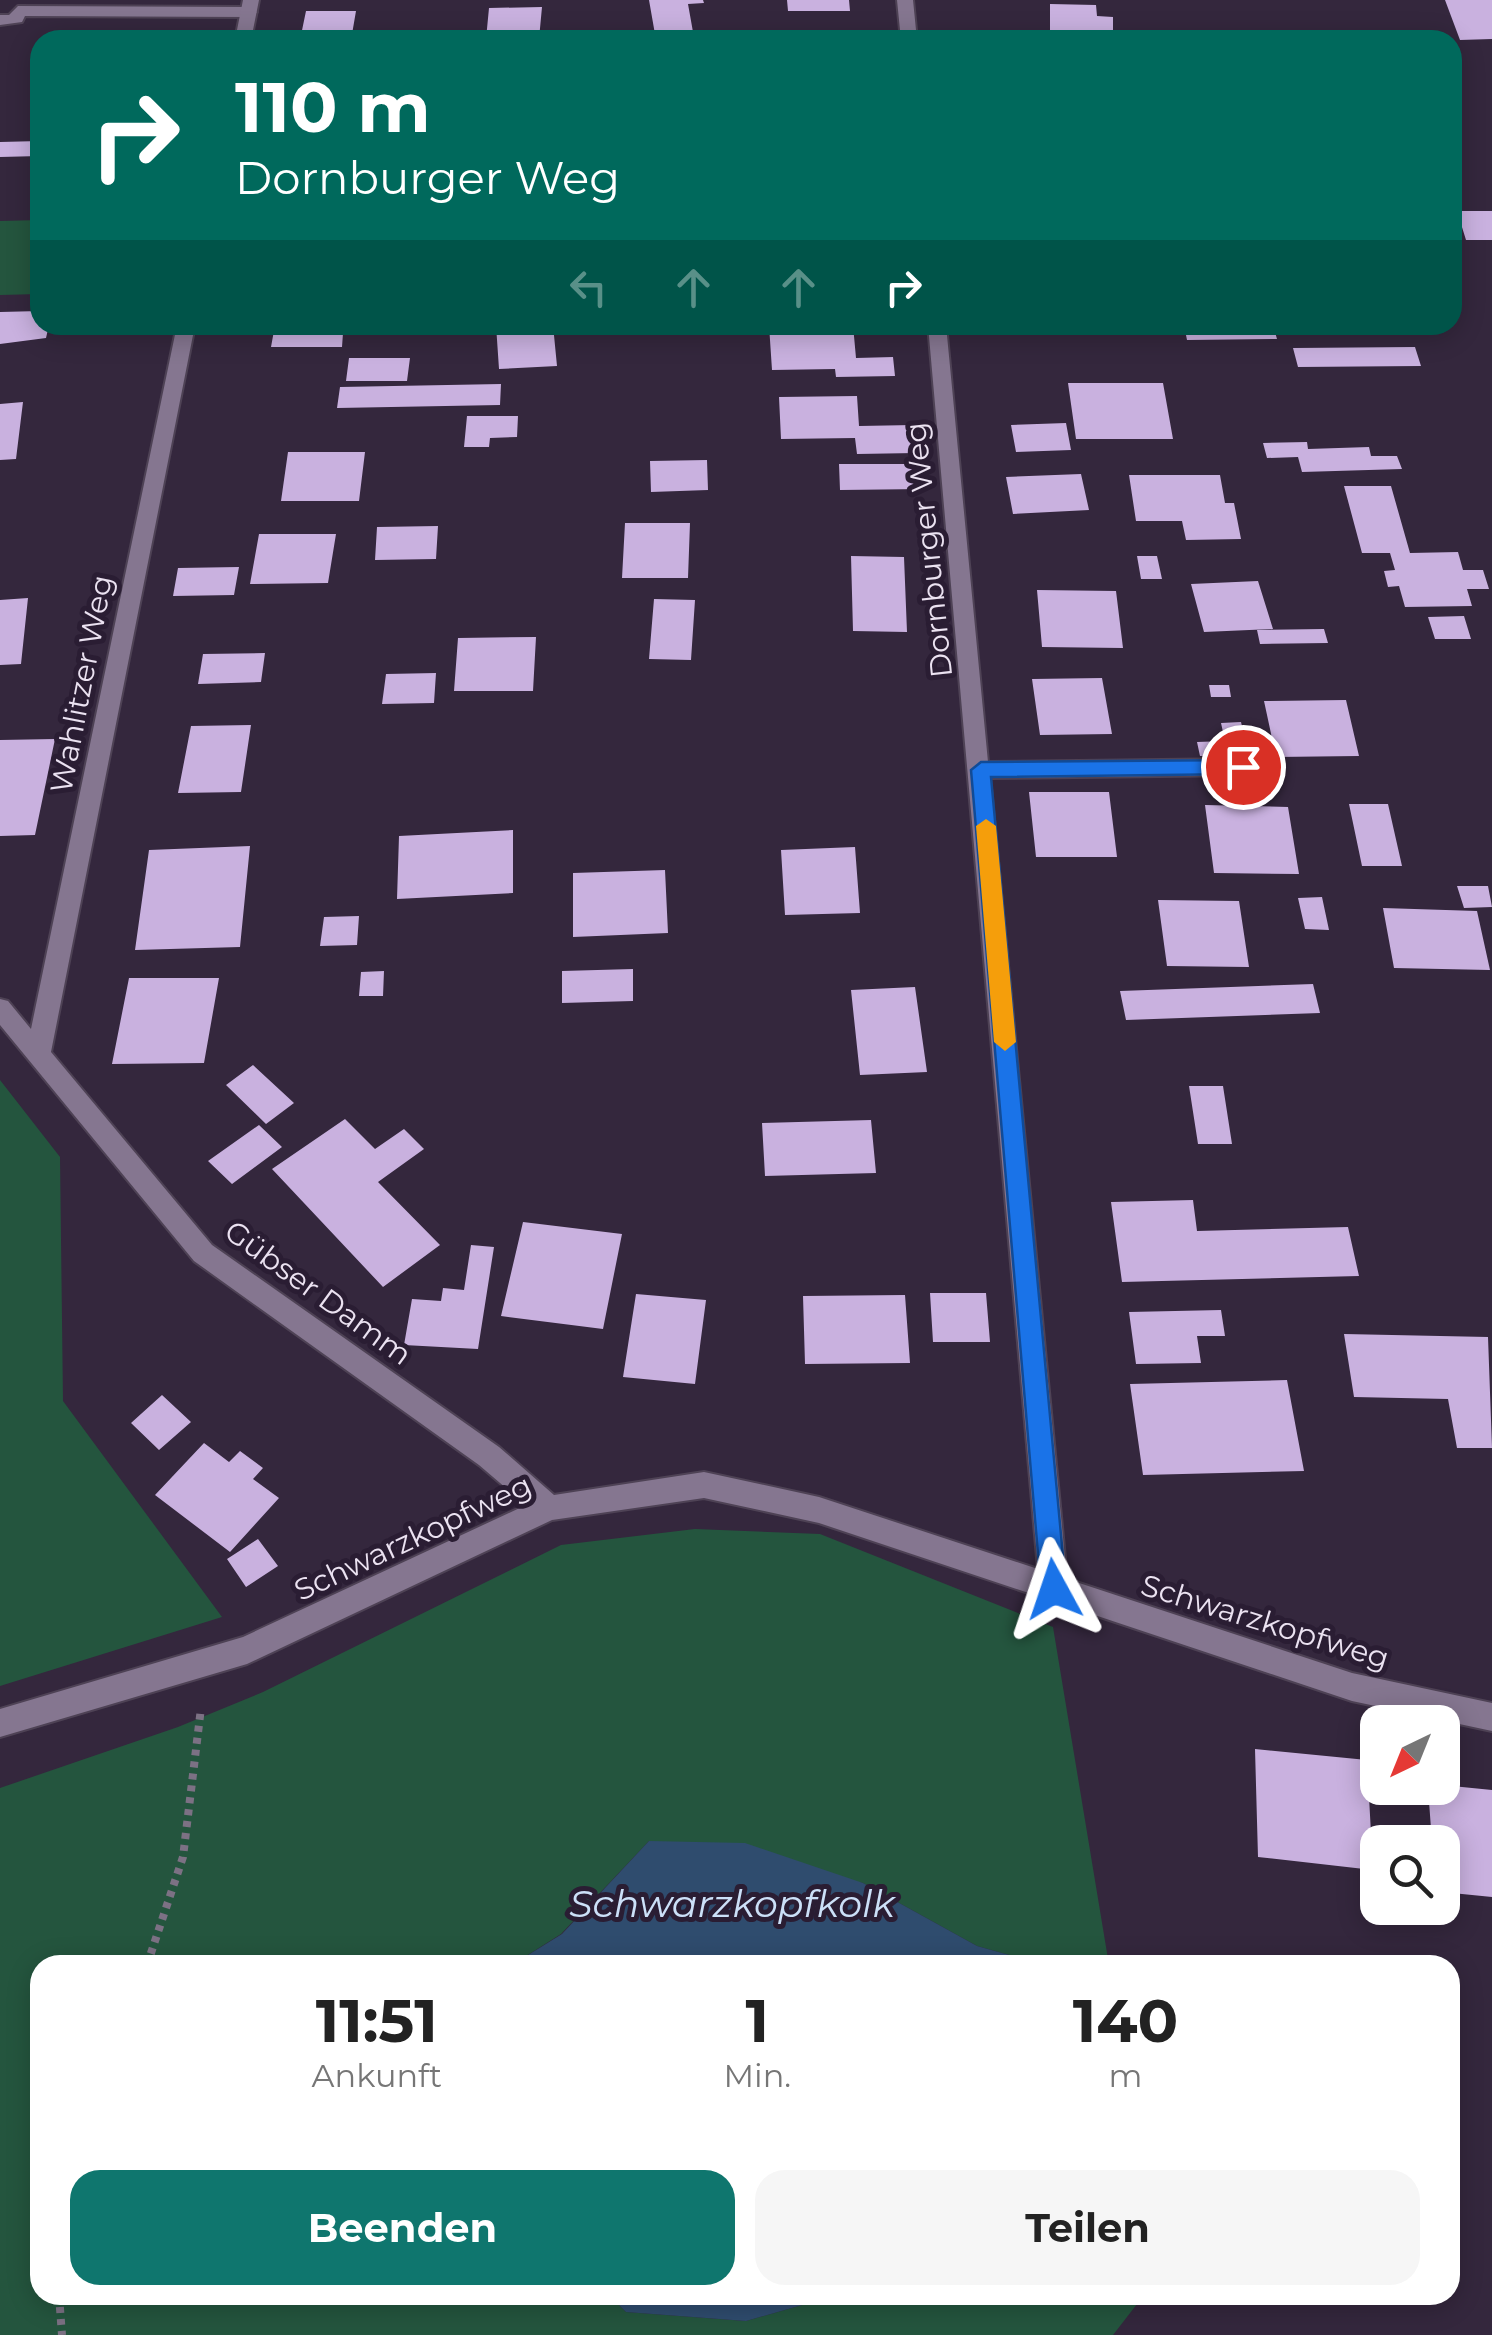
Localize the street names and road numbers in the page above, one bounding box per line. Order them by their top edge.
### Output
street label: Dornburger Weg [897,420,960,680]
street label: Wahlitzer Weg [42,572,121,796]
street label: Gübser Damm [217,1212,419,1373]
street label: Schwarzkopfweg [288,1466,537,1609]
street label: Schwarzkopfweg [1137,1566,1394,1677]

